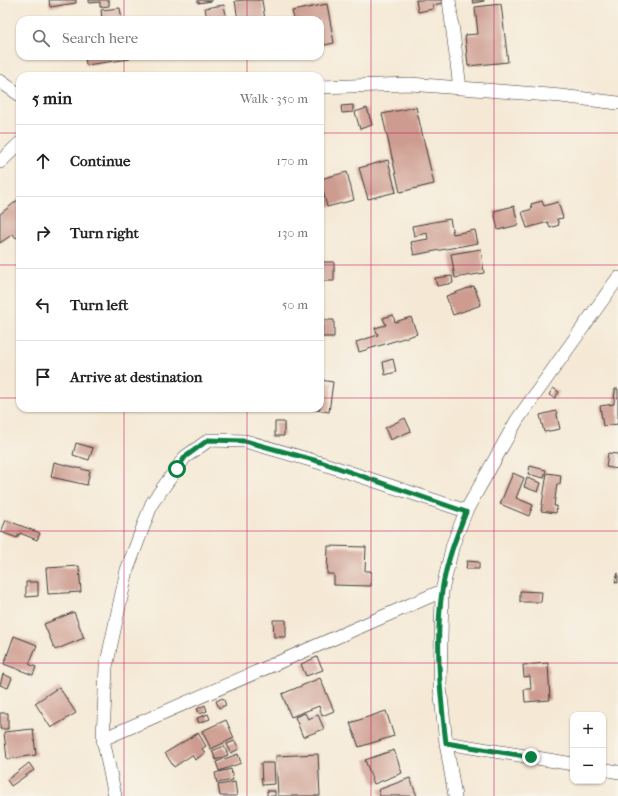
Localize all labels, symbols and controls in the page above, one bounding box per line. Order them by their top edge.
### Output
search box [16,16,324,60]
icon: search [30,27,52,49]
text: Search here [62,29,138,47]
text: 5 min [32,88,72,108]
text: Walk · 350 m [240,91,308,106]
icon: ahead [32,150,54,172]
text: Continue [70,152,130,170]
text: 170 m [276,153,308,168]
icon: right [32,222,54,244]
text: Turn right [70,224,139,242]
text: 130 m [277,225,308,240]
icon: left [32,294,54,316]
text: Turn left [70,296,128,314]
text: 50 m [282,297,308,312]
icon: arrive [32,366,54,388]
text: Arrive at destination [70,368,202,386]
route start [168,460,186,478]
map controls [570,712,606,784]
button: + [570,712,606,748]
route end [522,748,540,766]
button: − [570,748,606,784]

